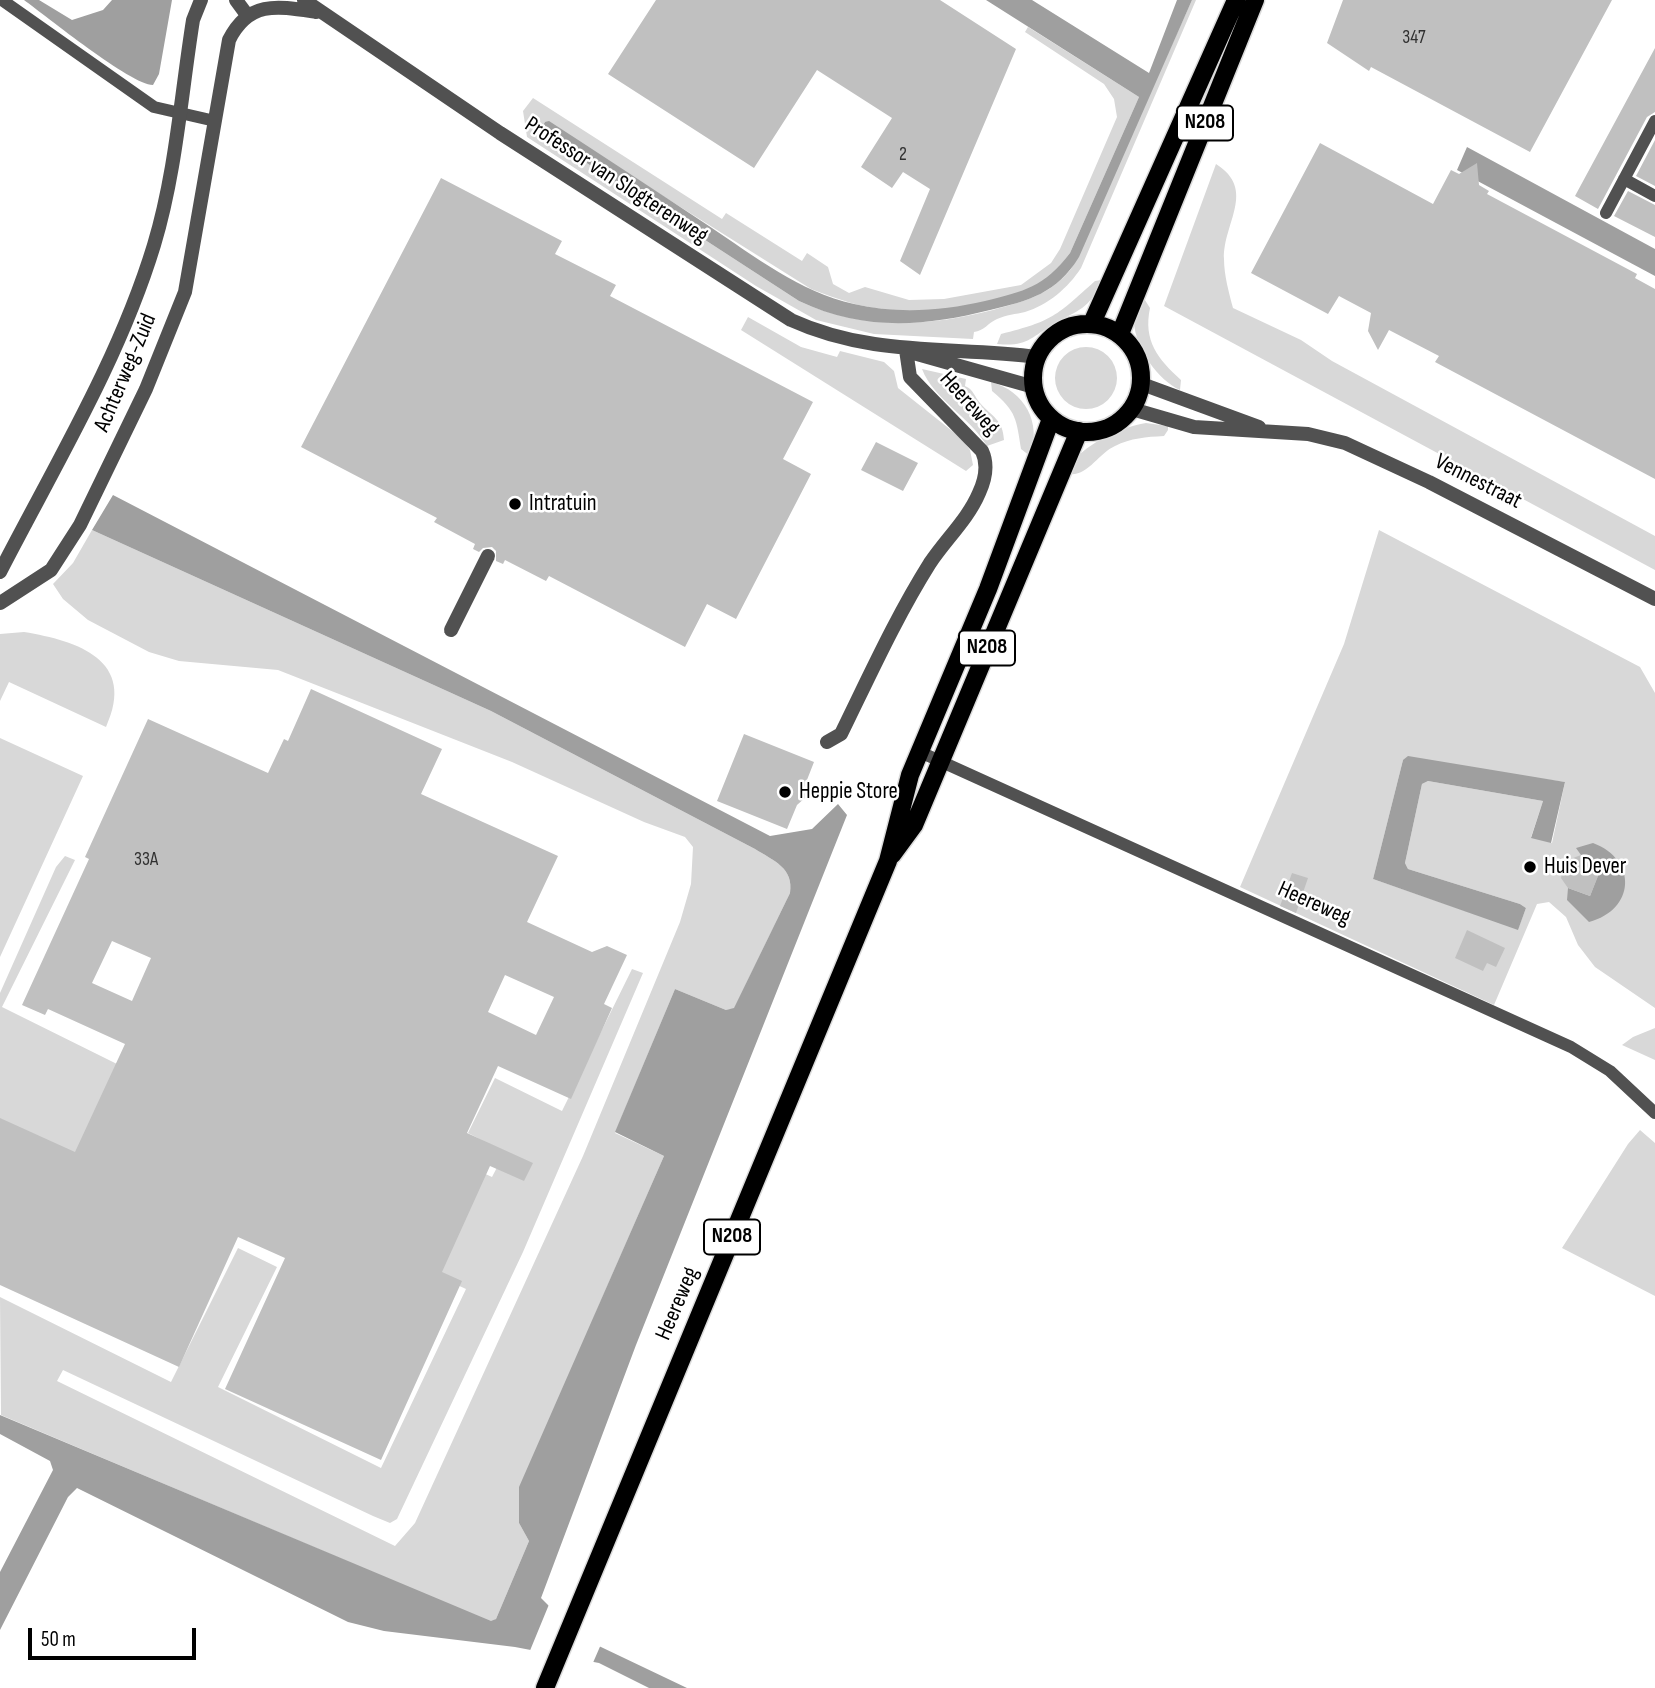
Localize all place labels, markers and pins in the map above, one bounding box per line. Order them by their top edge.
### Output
place label: Intratuin [529,490,597,518]
marker: Intratuin [507,496,523,512]
place label: Heppie Store [799,778,898,806]
marker: Heppie Store [777,784,793,800]
place label: Huis Dever [1544,853,1626,881]
marker: Huis Dever [1522,859,1538,875]

